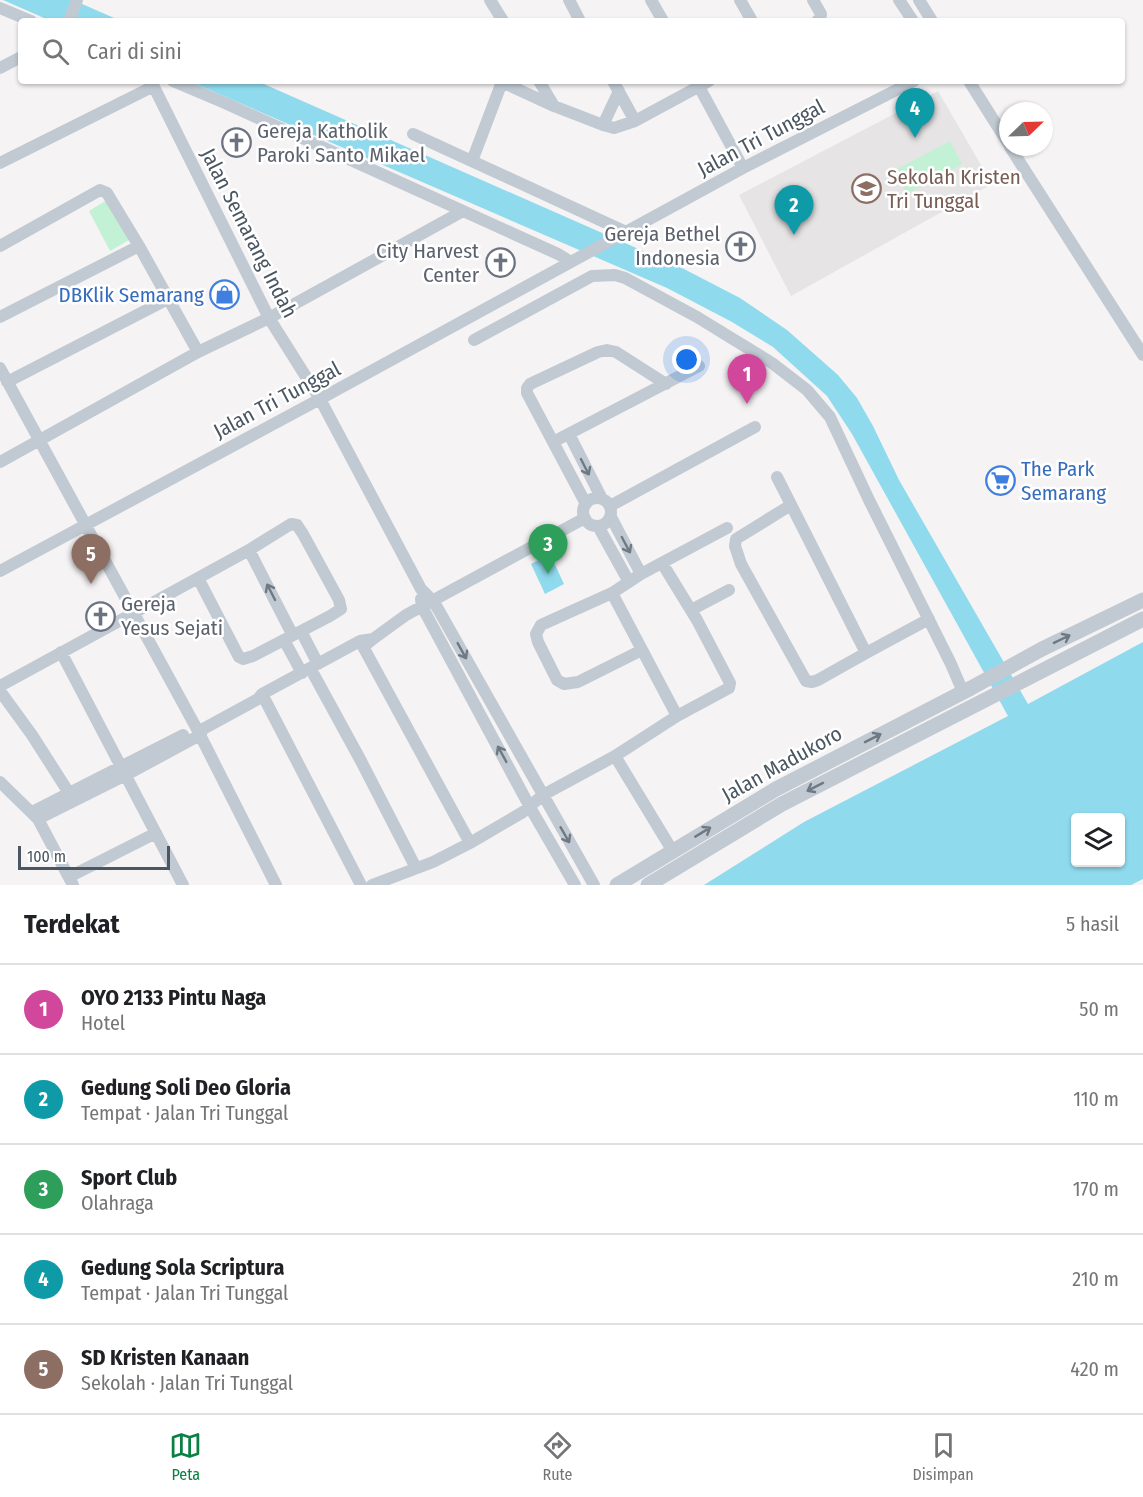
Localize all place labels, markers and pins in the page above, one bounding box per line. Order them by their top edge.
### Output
pin: 4 [896,88,934,138]
place label: Gereja Katholik Paroki Santo Mikael [257,118,426,168]
church icon: Gereja Katholik Paroki Santo Mikael [220,127,252,159]
place label: Sekolah Kristen Tri Tunggal [887,164,1021,214]
school or university icon: Sekolah Kristen Tri Tunggal [850,173,882,205]
pin: 2 [774,186,814,235]
place label: Gereja Bethel Indonesia [604,221,720,271]
church icon: Gereja Bethel Indonesia [725,230,757,262]
place label: City Harvest Center [376,238,480,288]
church icon: City Harvest Center [484,247,516,279]
shop icon: DBKlik Semarang [209,279,241,311]
place label: DBKlik Semarang [59,282,204,308]
pin: 1 [728,354,766,404]
place label: The Park Semarang [1021,456,1106,506]
supermarket icon: The Park Semarang [984,465,1016,497]
pin: 3 [528,524,568,574]
pin: 5 [72,534,110,584]
place label: Gereja Yesus Sejati [121,591,223,641]
church icon: Gereja Yesus Sejati [84,600,116,632]

